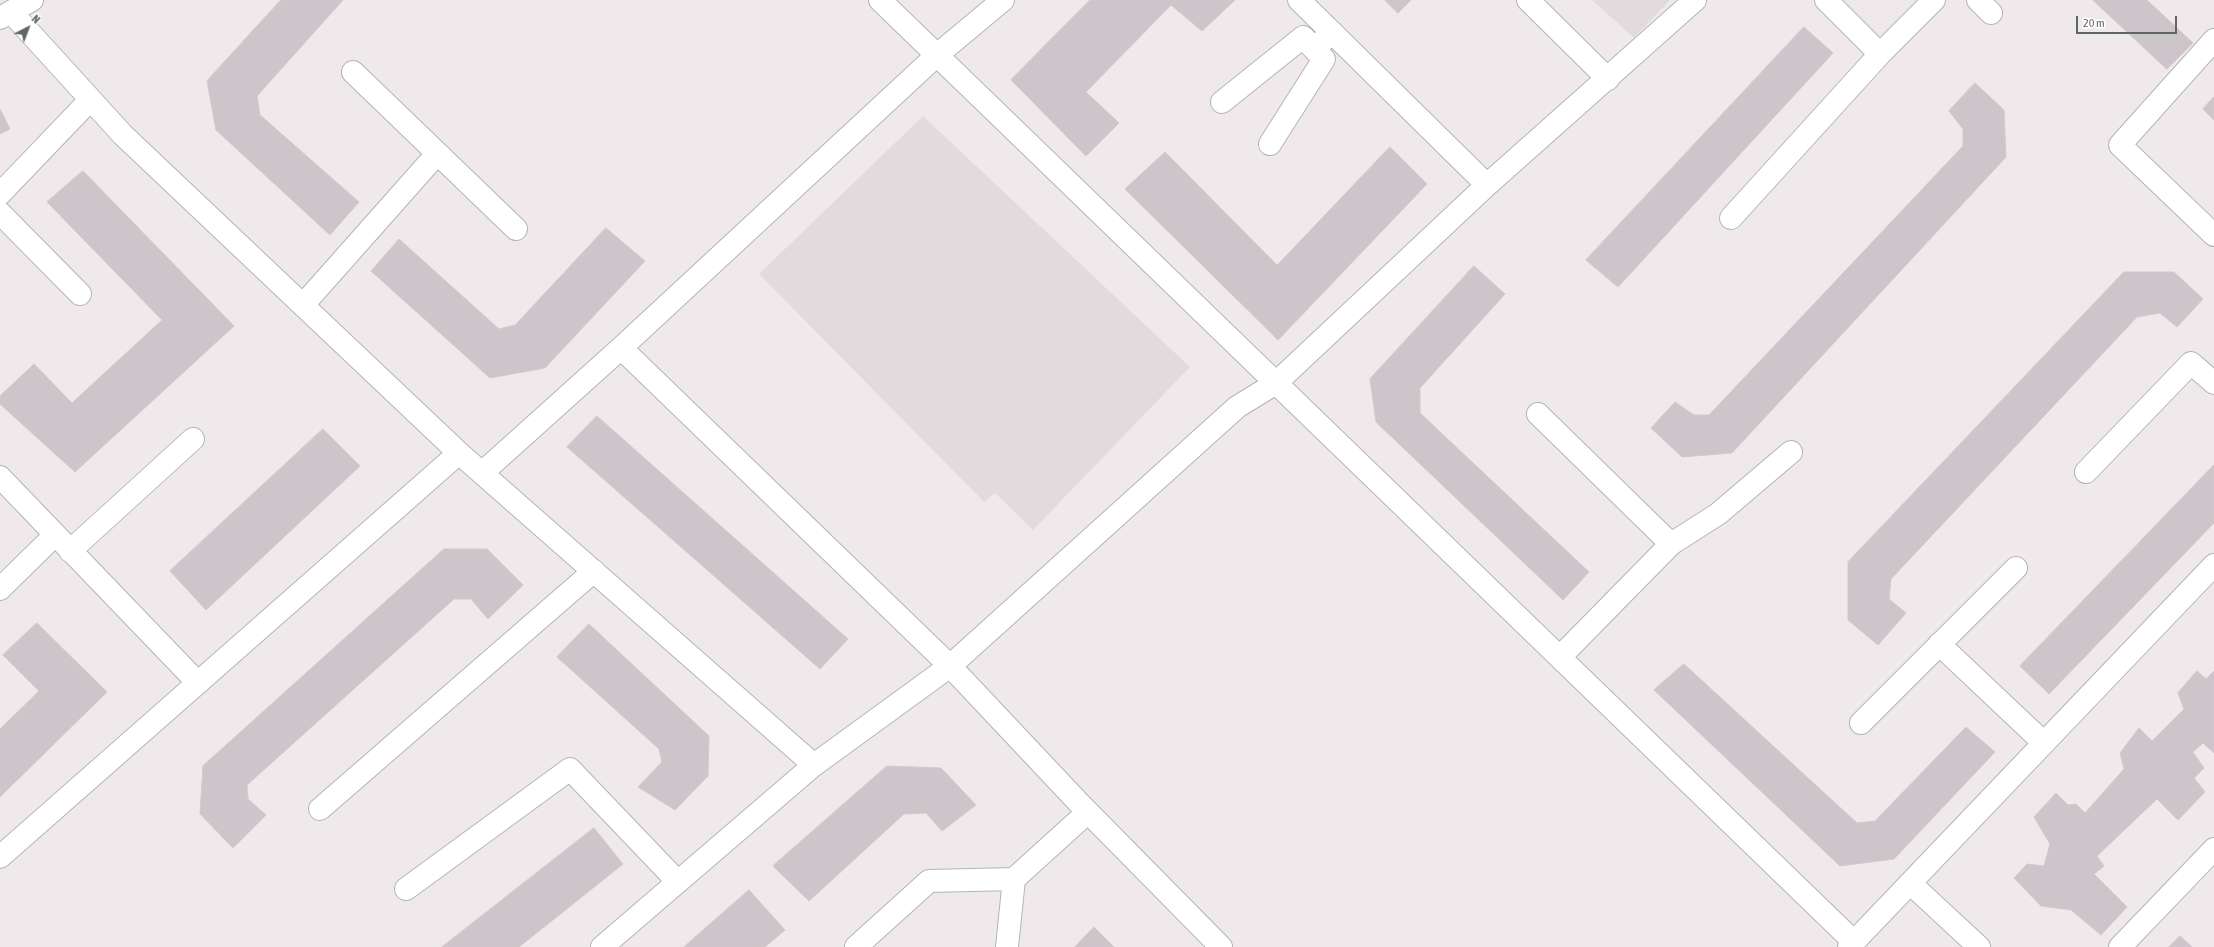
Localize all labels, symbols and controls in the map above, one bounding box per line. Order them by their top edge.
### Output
north arrow [8,8,48,48]
scale bar [2078,8,2179,34]
text: N [30,12,42,26]
text: 20 m [2083,16,2105,30]

